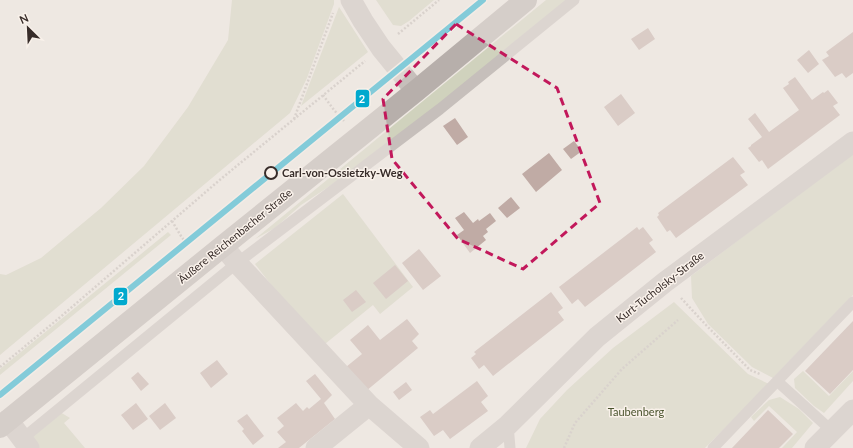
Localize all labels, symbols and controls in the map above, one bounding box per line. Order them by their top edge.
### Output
north arrow [8,8,48,48]
text: N [17,11,30,26]
line badge: 2 [355,89,370,108]
text: 2 [359,92,365,105]
marker: Carl-von-Ossietzky-Weg [264,166,278,180]
place label: Carl-von-Ossietzky-Weg [282,166,403,179]
street label: Äußere Reichenbacher Straße [175,185,294,286]
street label: Kurt-Tucholsky-Straße [613,248,706,325]
line badge: 2 [113,287,128,306]
text: 2 [118,289,124,302]
park label: Taubenberg [608,405,665,418]

